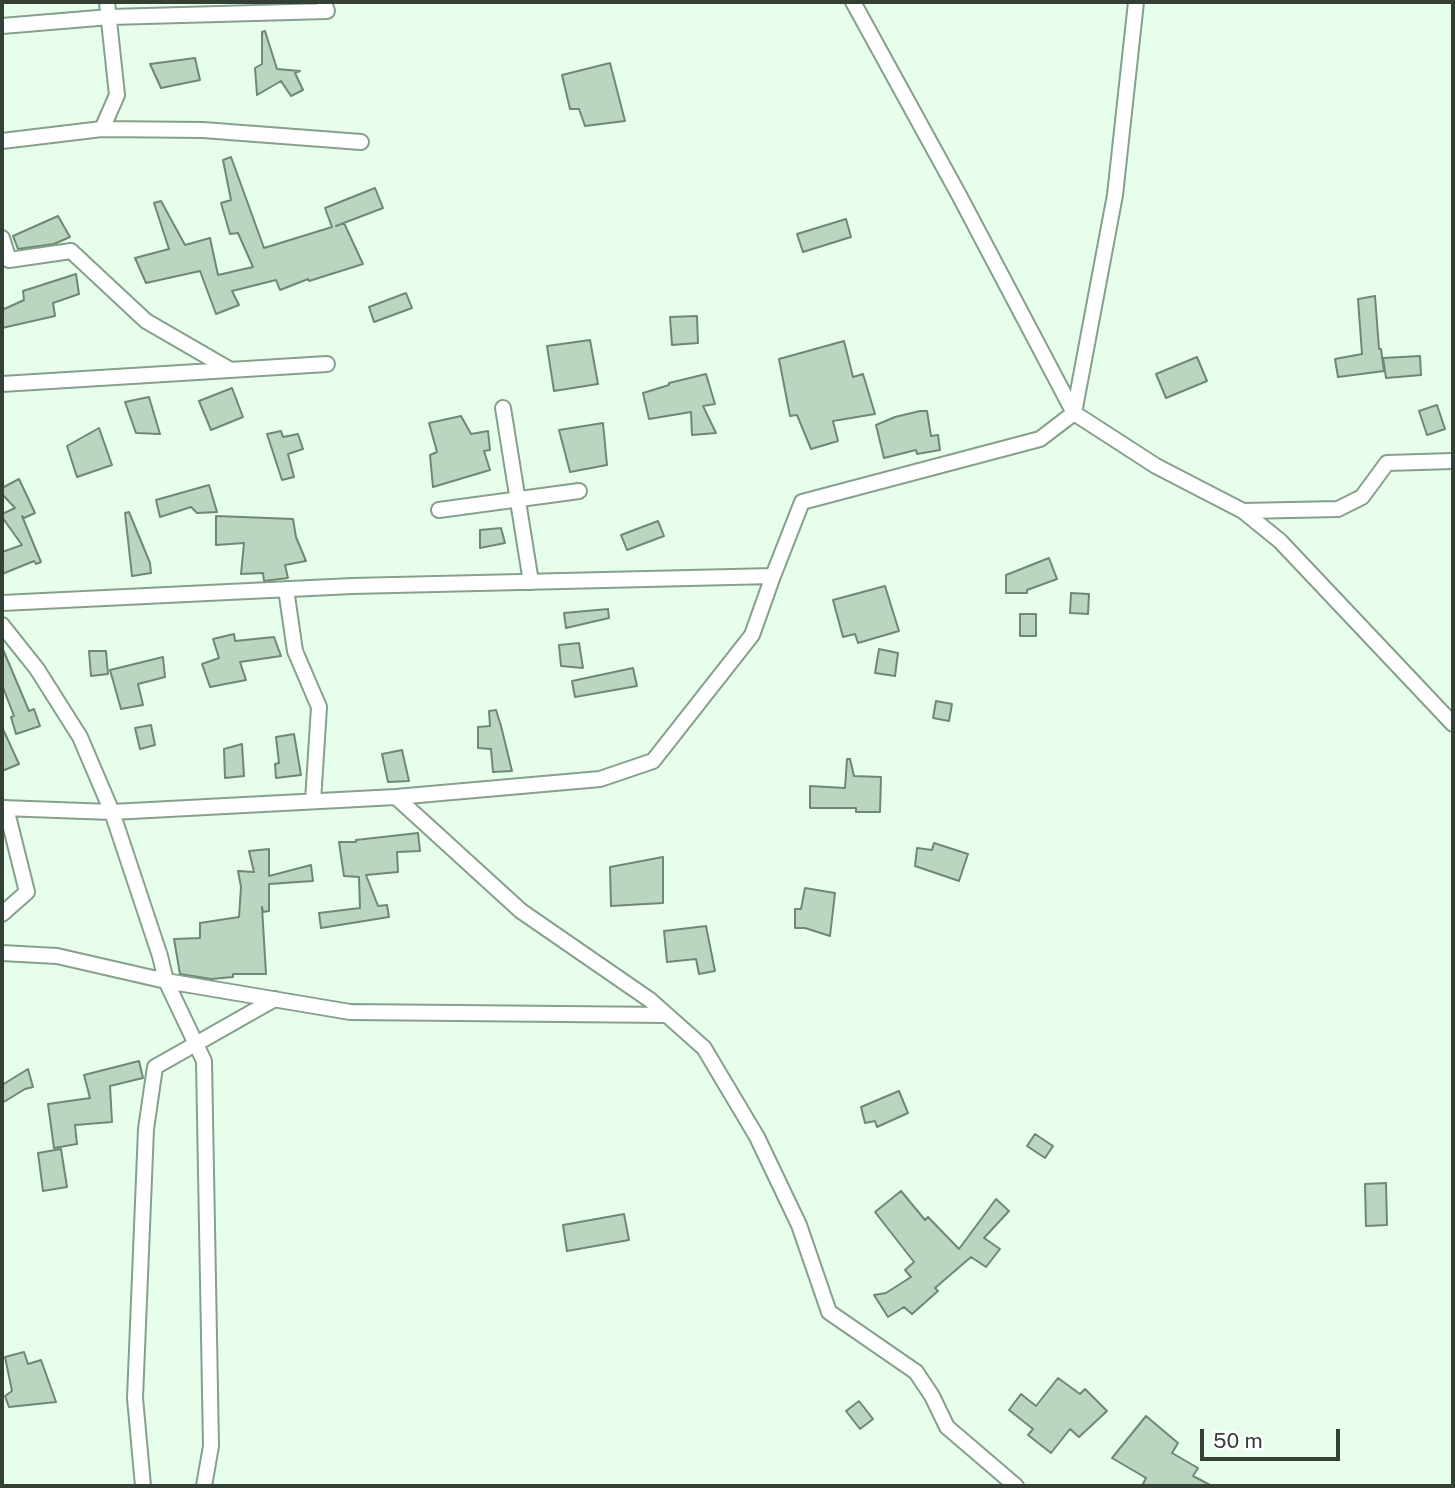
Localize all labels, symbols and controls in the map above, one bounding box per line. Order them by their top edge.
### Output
scale bar [1203,1414,1343,1458]
text: 50 m [1213,1428,1263,1453]

